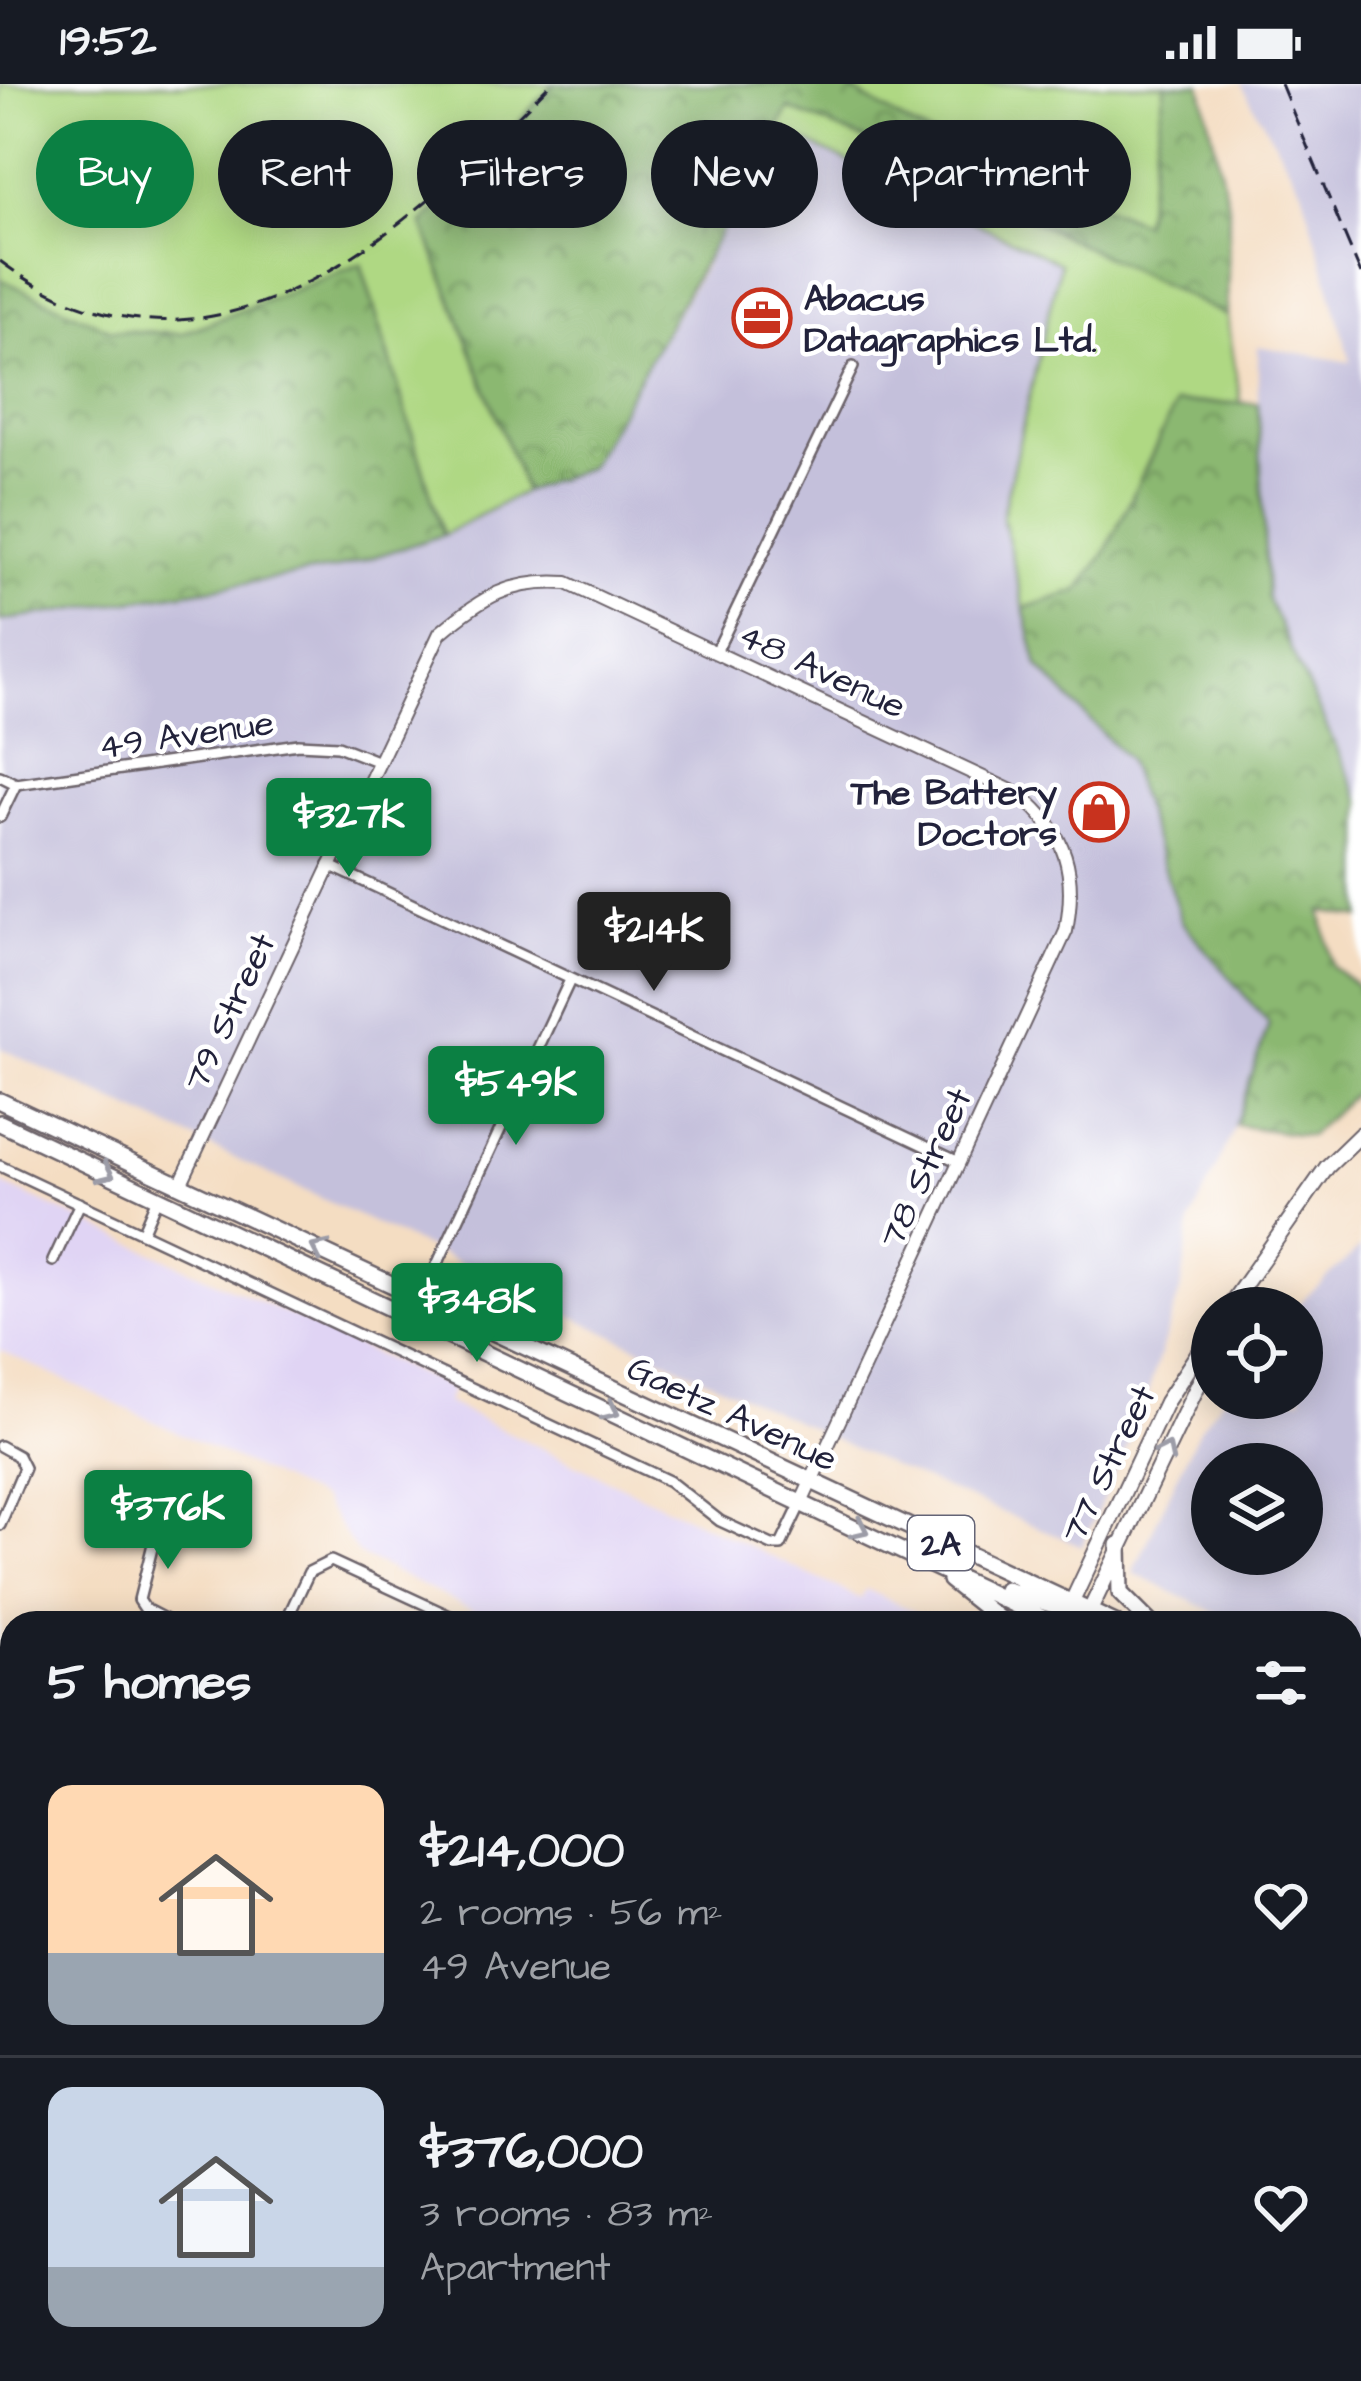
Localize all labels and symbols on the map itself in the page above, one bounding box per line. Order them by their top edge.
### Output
place label: Abacus Datagraphics Ltd. [804,274,1097,367]
office icon: Abacus Datagraphics Ltd. [731,287,793,349]
street label: 48 Avenue [730,610,914,732]
street label: 49 Avenue [95,698,277,773]
place label: The Battery Doctors [850,768,1057,860]
pin: $327K [265,778,433,880]
shop icon: The Battery Doctors [1068,781,1130,843]
pin: $214K [570,892,738,994]
street label: 79 Street [172,925,289,1099]
pin: $549K [432,1046,600,1148]
street label: 78 Street [867,1079,986,1256]
one-way arrow [94,1159,115,1182]
one-way arrow [310,1240,331,1264]
pin: $348K [393,1263,561,1365]
street label: Gaetz Avenue [619,1343,845,1485]
street label: 77 Street [1049,1376,1170,1552]
one-way arrow [599,1397,620,1420]
one-way arrow [1152,1442,1175,1463]
pin: $376K [84,1470,252,1572]
one-way arrow [848,1515,869,1538]
road number: 2A [908,1516,974,1570]

